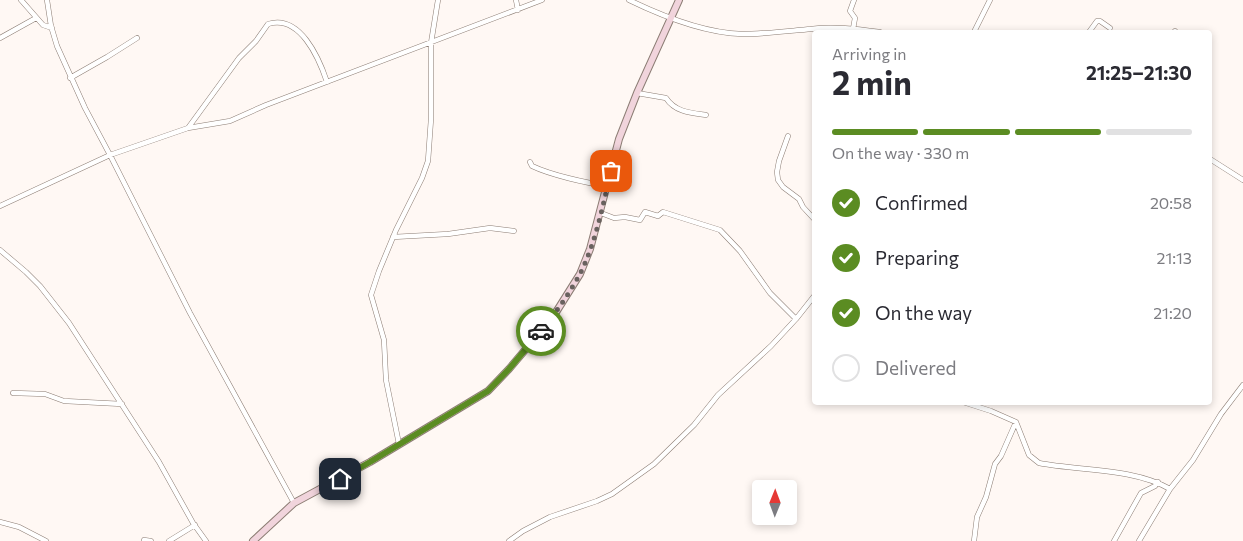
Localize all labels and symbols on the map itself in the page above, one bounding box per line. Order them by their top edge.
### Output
pin [590,150,632,192]
courier [516,306,566,356]
pin [319,458,361,500]
north arrow [752,480,798,525]

